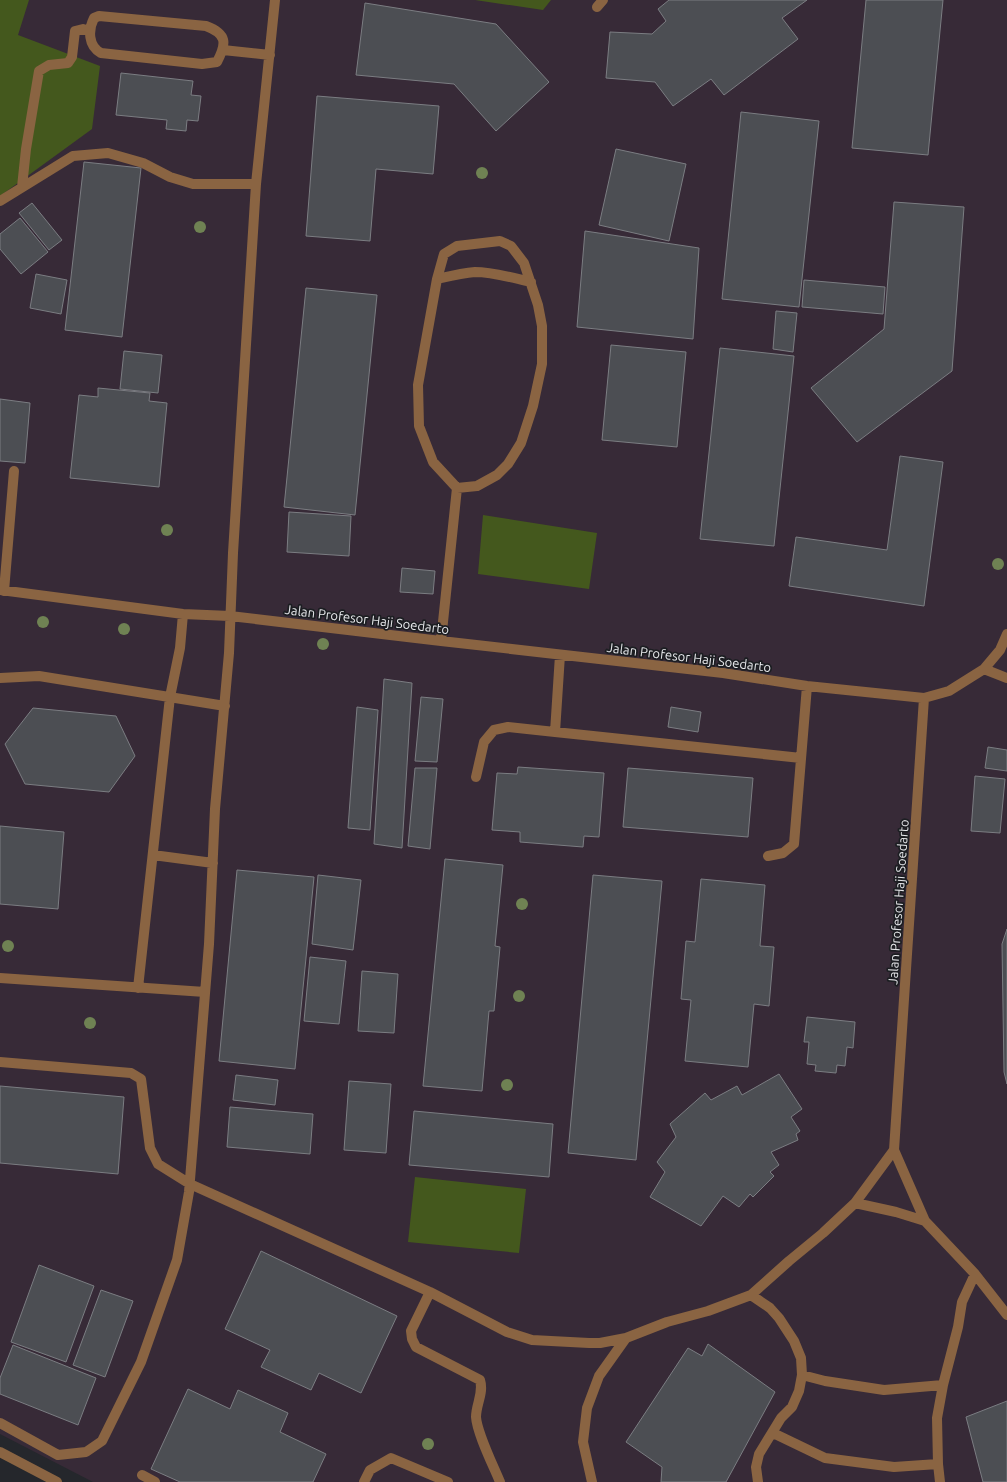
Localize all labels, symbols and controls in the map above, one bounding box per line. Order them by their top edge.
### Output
street label: Jalan Profesor Haji Soedarto [284,602,450,636]
street label: Jalan Profesor Haji Soedarto [606,640,772,674]
street label: Jalan Profesor Haji Soedarto [885,819,911,985]

